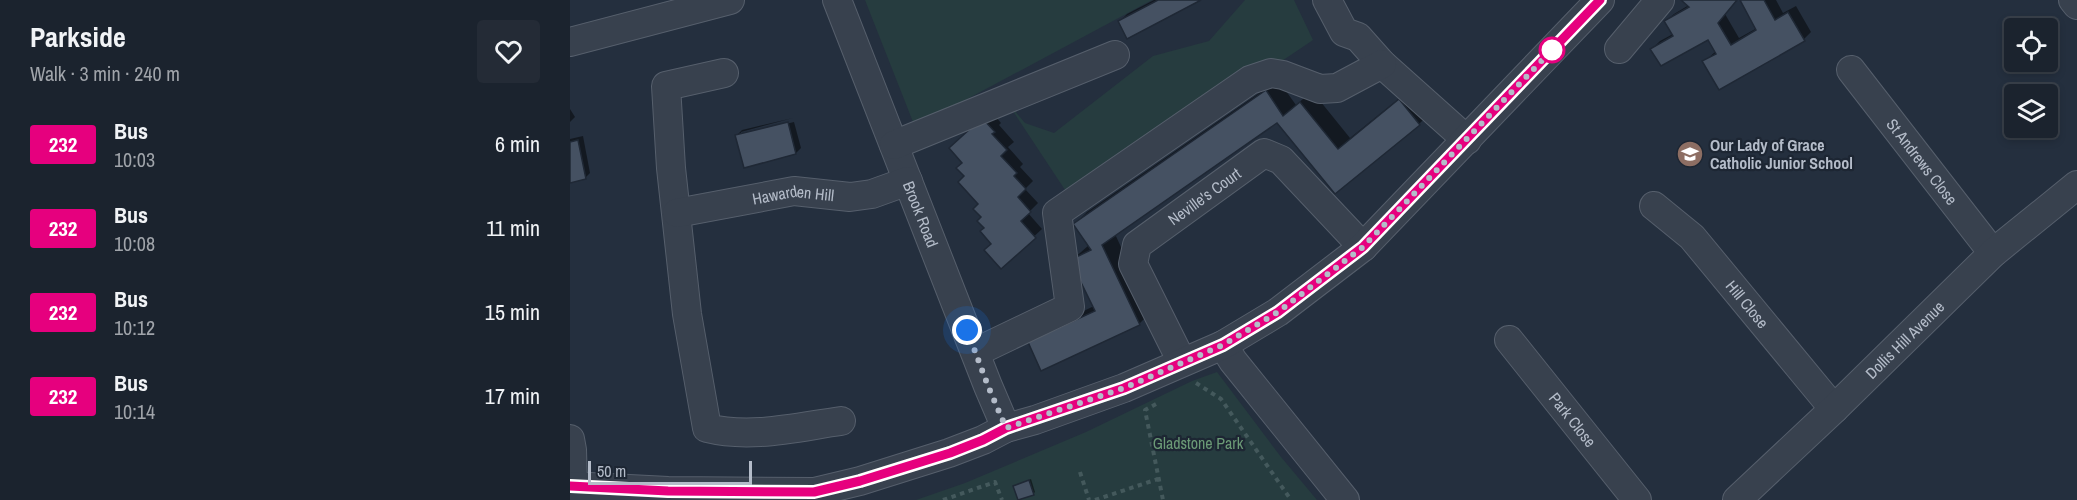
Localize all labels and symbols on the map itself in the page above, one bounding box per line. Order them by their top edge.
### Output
unlabelled marker [1539,37,1565,63]
street label: St Andrews Close [1882,114,1963,209]
place label: Our Lady of Grace Catholic Junior School [1710,134,1853,174]
school or university icon: Our Lady of Grace Catholic Junior School [1675,139,1705,169]
street label: Neville's Court [1163,162,1245,230]
street label: Brook Road [898,178,944,250]
street label: Hawarden Hill [750,180,835,210]
street label: Hill Close [1721,275,1774,333]
street label: Dollis Hill Avenue [1860,296,1949,383]
your location [952,315,982,345]
street label: Park Close [1544,388,1601,452]
park label: Gladstone Park [1153,432,1244,454]
scale bar [588,458,752,486]

